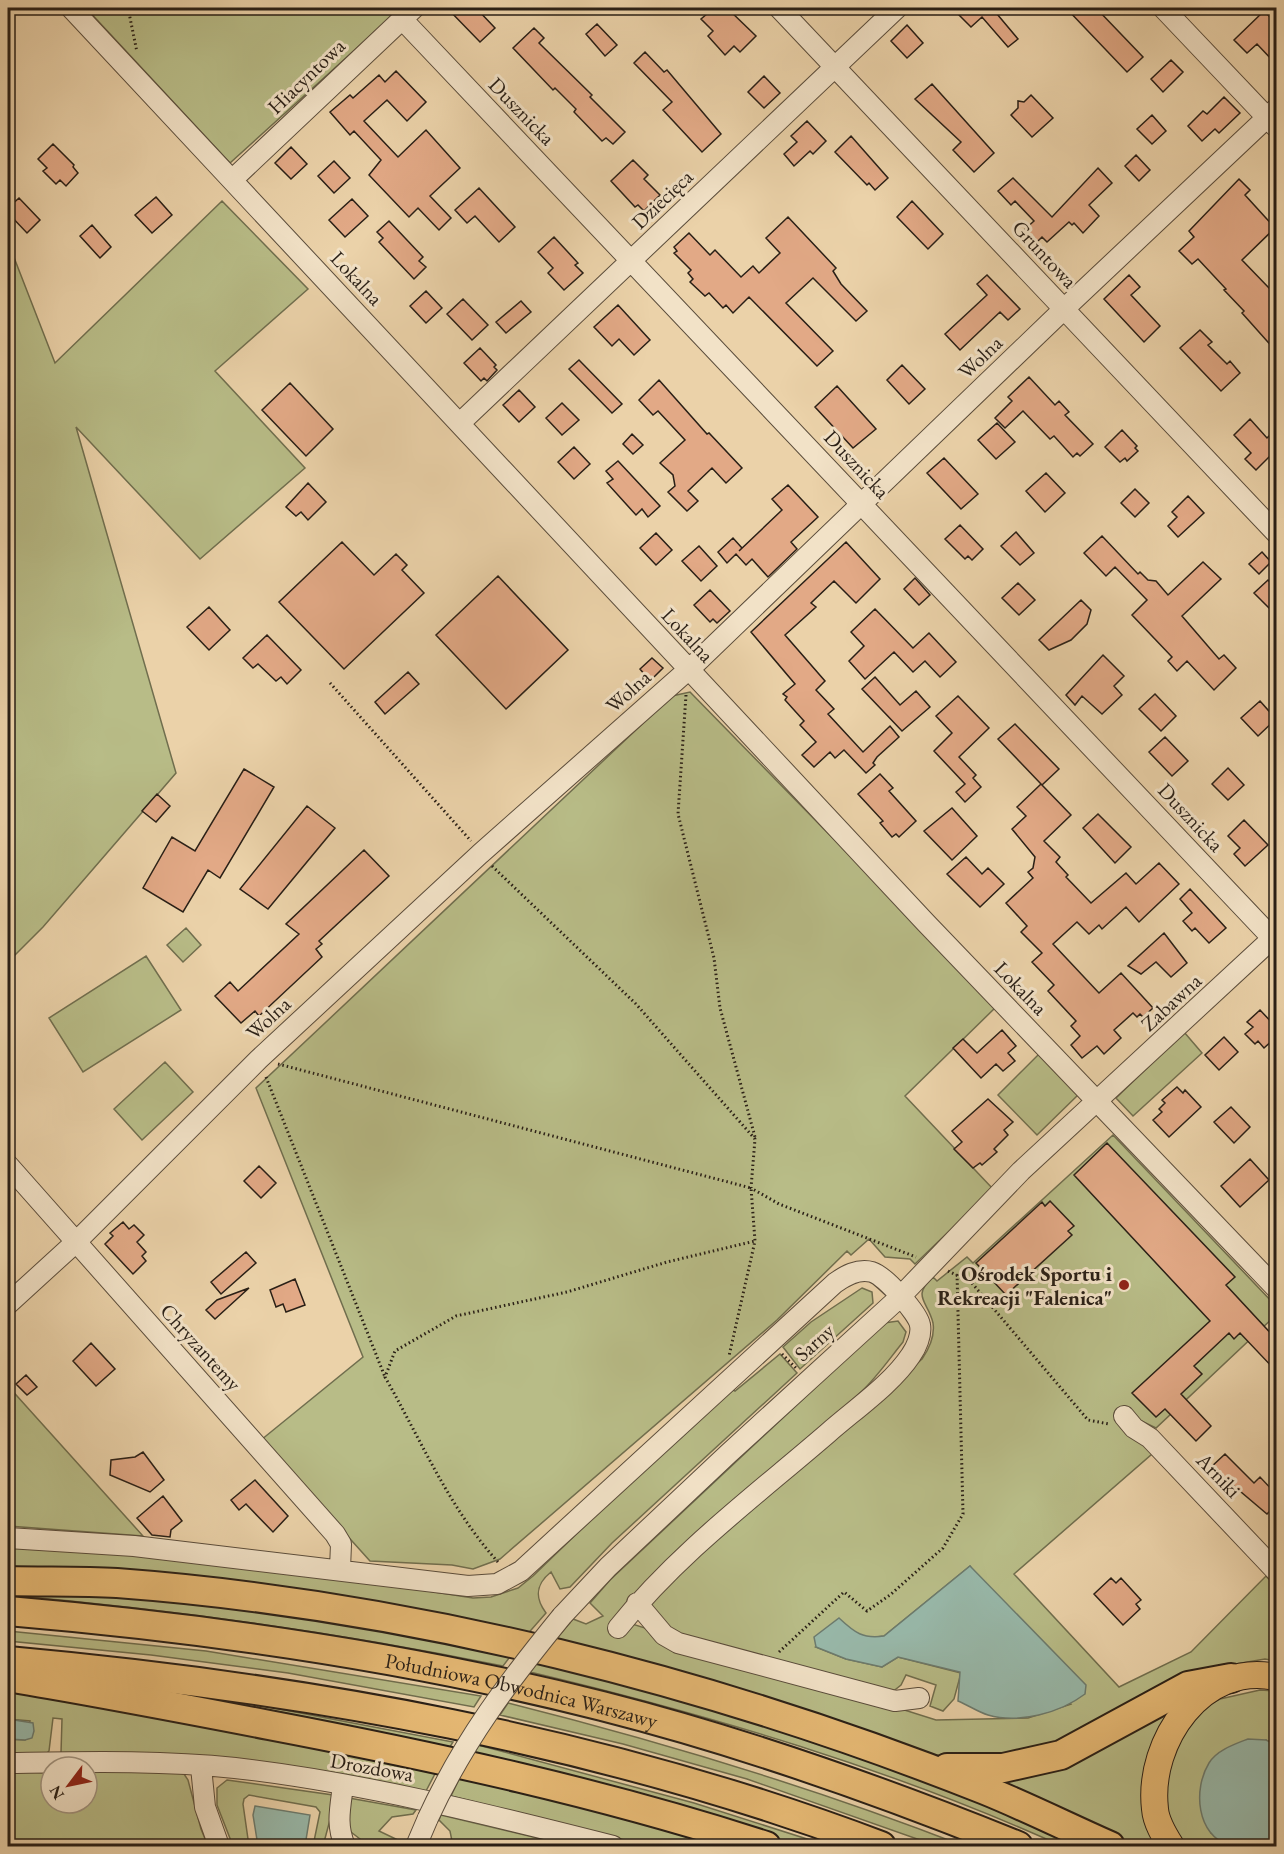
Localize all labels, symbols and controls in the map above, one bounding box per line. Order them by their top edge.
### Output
street label: Hiacyntowa [261,32,351,120]
street label: Dusznicka [483,71,562,151]
street label: Dziecięca [626,163,699,235]
street label: Gruntowa [1007,214,1084,294]
street label: Lokalna [325,245,389,311]
street label: Wolna [952,329,1008,385]
street label: Dusznicka [818,424,896,505]
street label: Lokalna [656,602,720,668]
street label: Wolna [600,663,657,718]
street label: Dusznicka [1152,777,1230,858]
street label: Lokalna [989,955,1054,1021]
street label: Zabawna [1135,967,1207,1037]
street label: Wolna [240,990,297,1046]
place label: Ośrodek Sportu i Rekreacji "Falenica" [937,1260,1112,1311]
marker: Ośrodek Sportu i Rekreacji "Falenica" [1117,1278,1131,1292]
street label: Chryzantemy [155,1298,248,1397]
street label: Sarny [788,1317,840,1367]
street label: Arniki [1190,1446,1247,1503]
street label: Południowa Obwodnica Warszawy [383,1646,662,1734]
street label: Drozdowa [328,1746,416,1788]
north arrow [39,1755,99,1815]
text: N [44,1782,69,1804]

